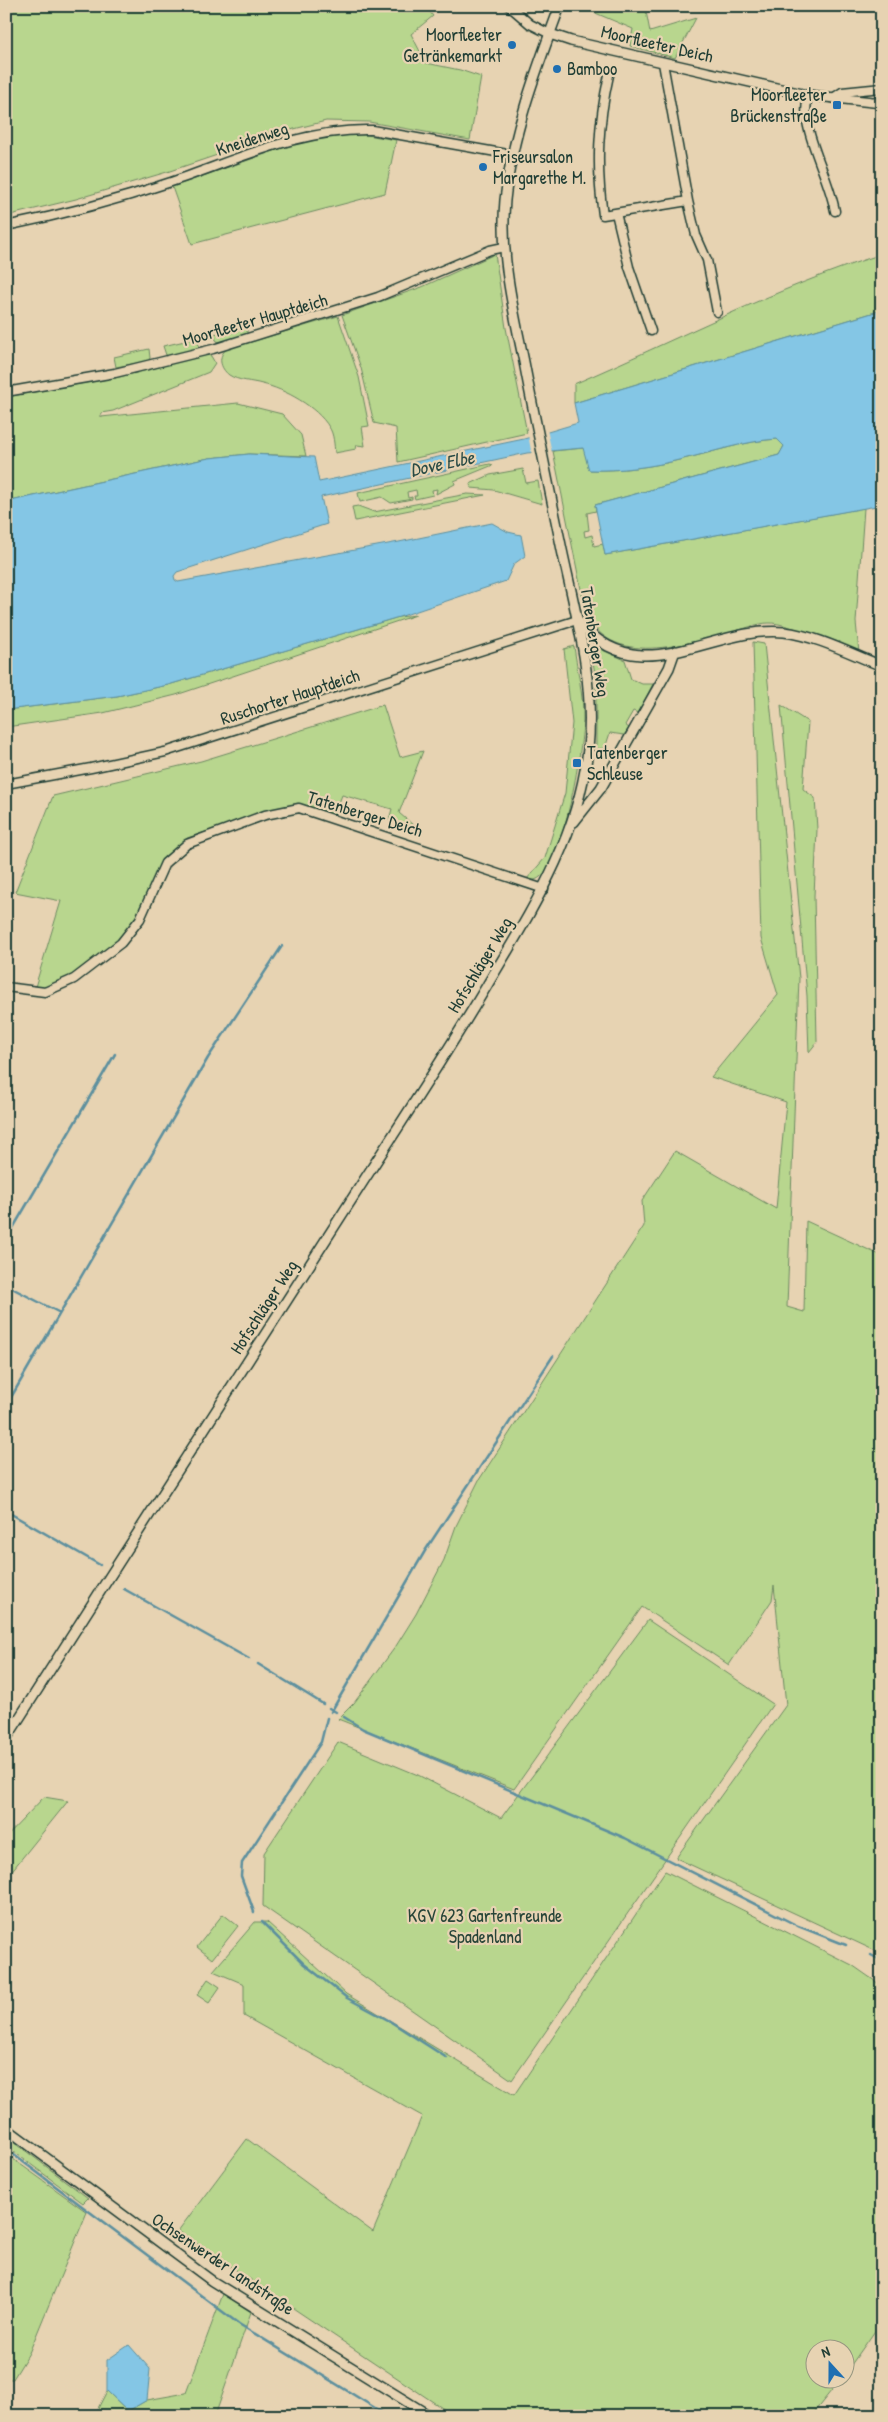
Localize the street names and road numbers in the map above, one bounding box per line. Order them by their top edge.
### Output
street label: Moorfleeter Deich [599,18,716,69]
street label: Kneidenweg [213,115,291,162]
street label: Moorfleeter Hauptdeich [180,287,331,352]
street label: Tatenberger Weg [574,585,617,699]
street label: Ruschorter Hauptdeich [217,662,363,731]
street label: Tatenberger Deich [305,784,426,843]
street label: Hofschläger Weg [441,912,518,1017]
street label: Hofschläger Weg [224,1255,303,1359]
street label: Ochsenwerder Landstraße [147,2206,300,2321]

